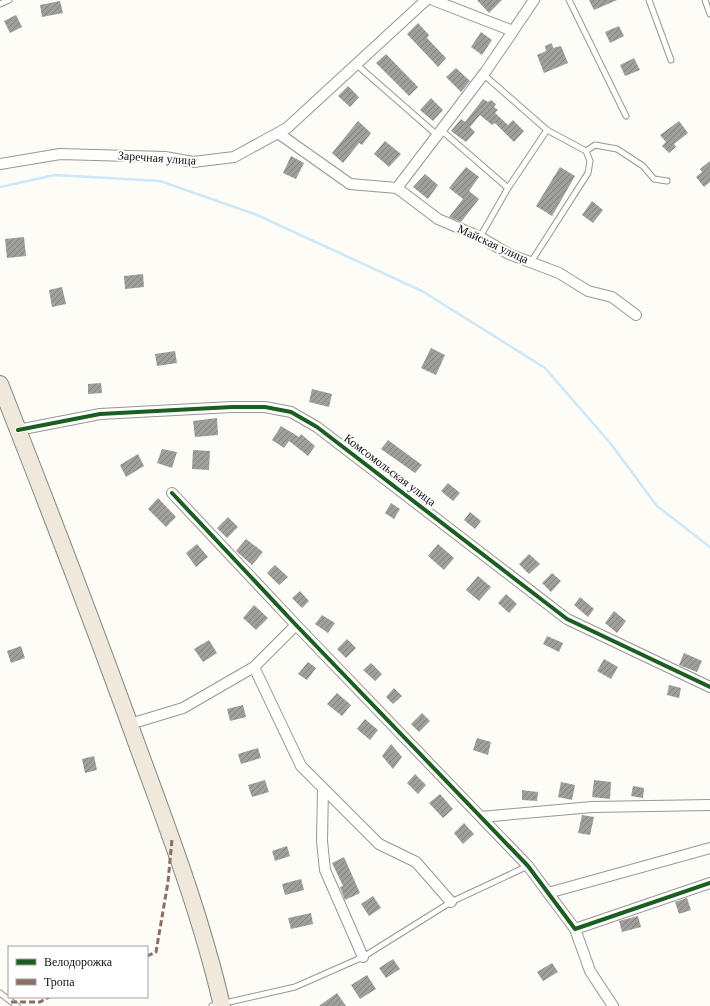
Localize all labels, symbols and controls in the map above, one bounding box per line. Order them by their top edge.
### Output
street label: Заречная улица [117,148,197,168]
street label: Майская улица [455,221,531,267]
street label: Комсомольская улица [341,431,439,509]
legend [8,946,148,998]
text: Велодорожка [44,955,113,969]
text: Тропа [44,975,75,989]

